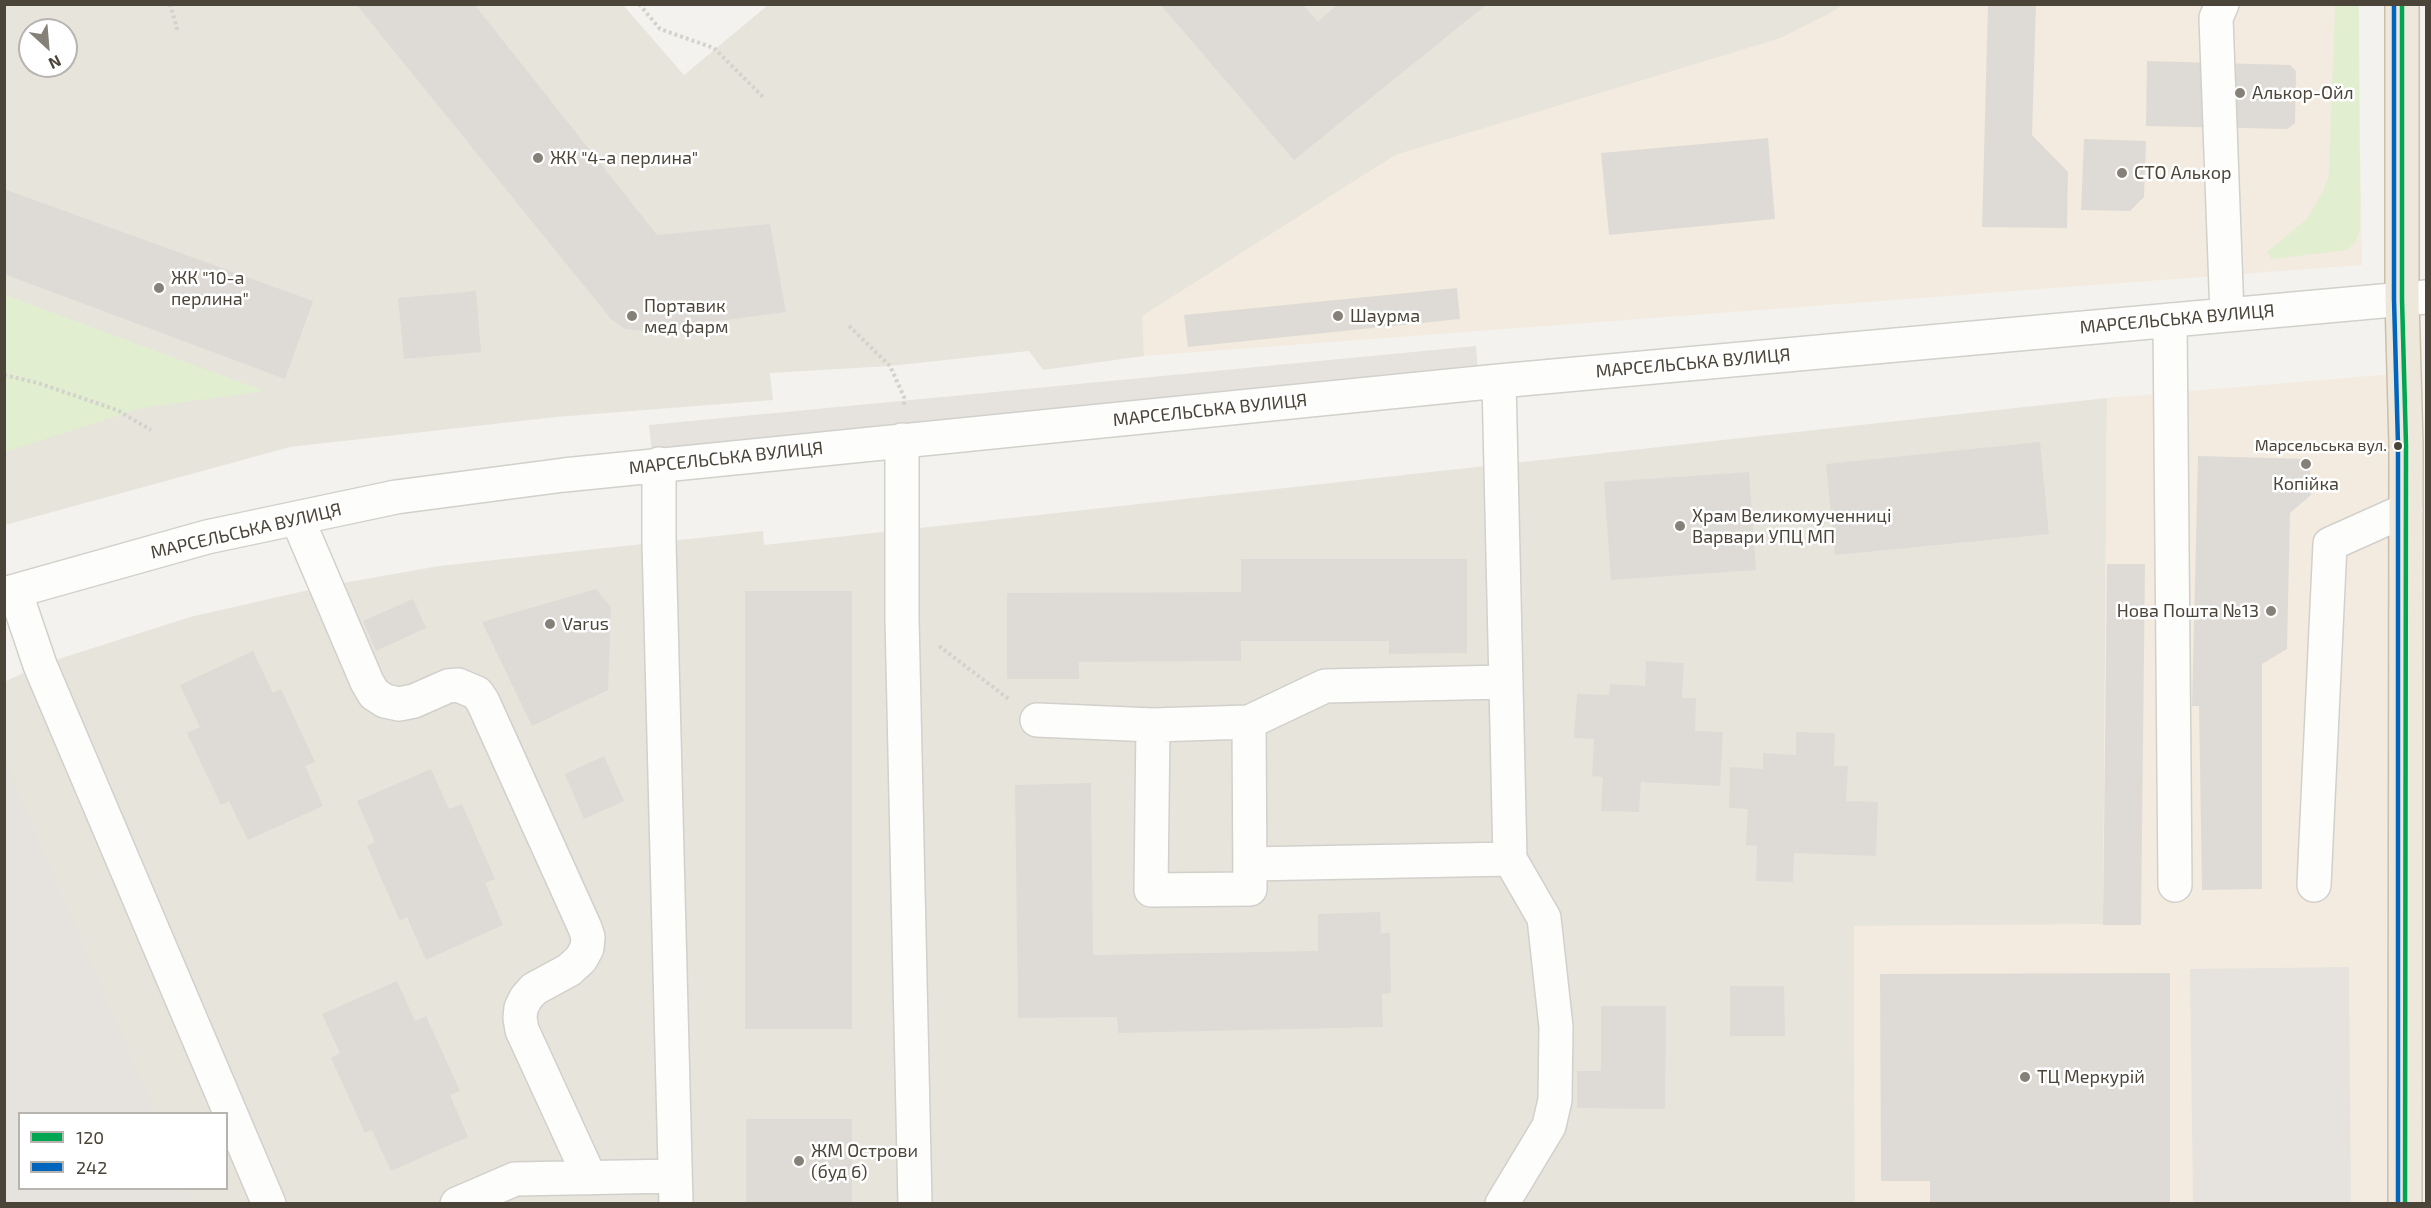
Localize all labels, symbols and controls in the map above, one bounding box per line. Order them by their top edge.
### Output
north arrow [18,18,78,78]
text: N [46,52,65,74]
place label: Алькор-Ойл [2252,82,2354,104]
marker: Алькор-Ойл [2233,86,2247,100]
place label: ЖК "4-а перлина" [550,147,698,169]
marker: ЖК "4-а перлина" [531,151,545,165]
place label: СТО Алькор [2134,162,2231,184]
marker: СТО Алькор [2115,166,2129,180]
place label: ЖК "10-а перлина" [171,267,249,310]
marker: ЖК "10-а перлина" [152,281,166,295]
place label: Портавик мед фарм [644,295,728,338]
street label: МАРСЕЛЬСЬКА ВУЛИЦЯ [2079,300,2275,338]
place label: Шаурма [1350,305,1420,327]
marker: Портавик мед фарм [625,309,639,323]
marker: Шаурма [1331,309,1345,323]
street label: МАРСЕЛЬСЬКА ВУЛИЦЯ [1595,344,1791,382]
street label: МАРСЕЛЬСЬКА ВУЛИЦЯ [1112,389,1308,431]
place label: Марсельська вул. [2255,436,2387,456]
street label: МАРСЕЛЬСЬКА ВУЛИЦЯ [628,437,824,479]
marker: Марсельська вул. [2392,440,2404,452]
marker: Копійка [2299,457,2313,471]
place label: Копійка [2273,473,2339,495]
street label: МАРСЕЛЬСЬКА ВУЛИЦЯ [148,498,344,564]
place label: Храм Великомученниці Варвари УПЦ МП [1692,505,1891,548]
marker: Храм Великомученниці Варвари УПЦ МП [1673,519,1687,533]
place label: Нова Пошта №13 [2117,600,2259,622]
marker: Нова Пошта №13 [2264,604,2278,618]
place label: Varus [562,613,609,635]
marker: Varus [543,617,557,631]
place label: ТЦ Меркурій [2037,1066,2145,1088]
marker: ТЦ Меркурій [2018,1070,2032,1084]
legend [18,1112,228,1190]
text: 120 [76,1126,104,1148]
place label: ЖМ Острови (буд 6) [811,1140,918,1182]
marker: ЖМ Острови (буд 6) [792,1154,806,1168]
text: 242 [76,1156,107,1178]

